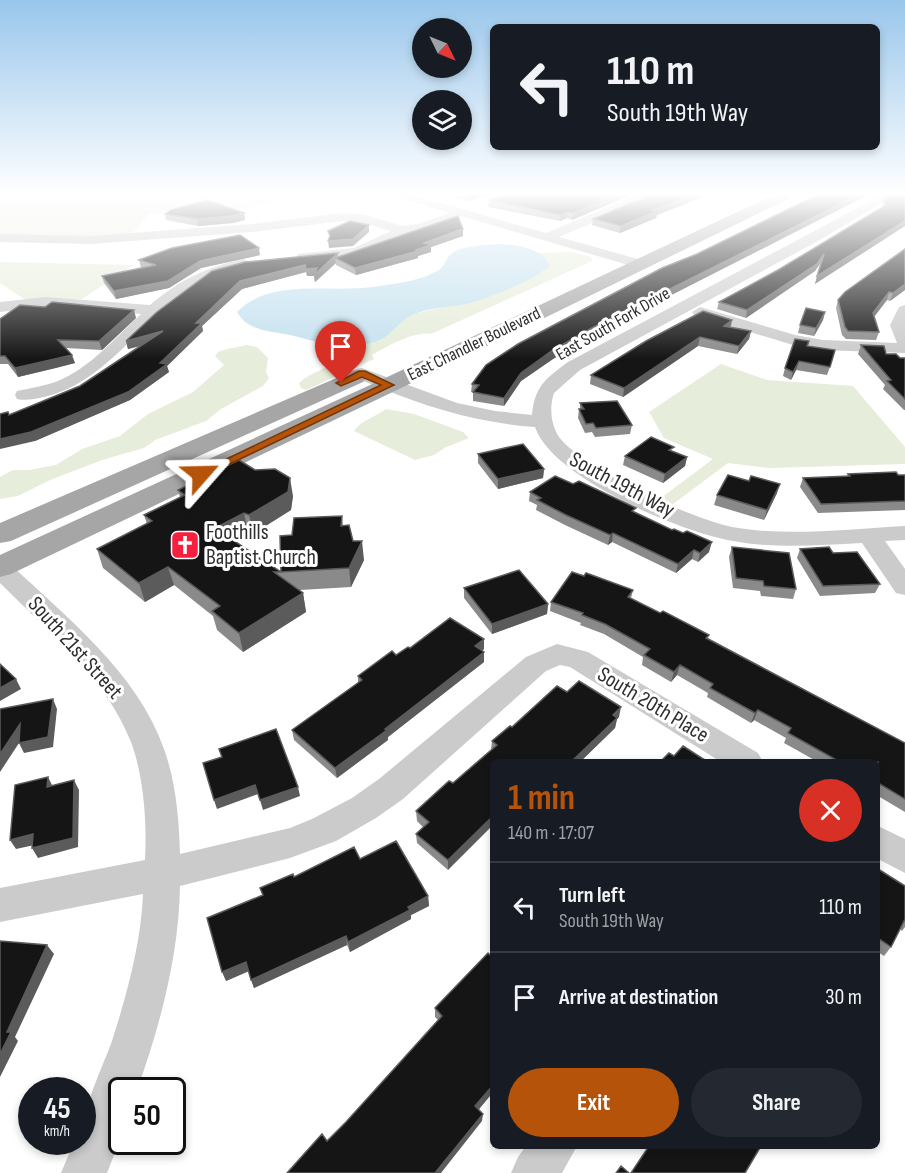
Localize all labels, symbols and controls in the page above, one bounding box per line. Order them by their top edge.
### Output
north arrow [412,18,472,78]
map controls [412,18,472,150]
text: 110 m [607,46,694,97]
icon: left [508,48,586,126]
button: layers [412,90,472,150]
text: South 19th Way [607,97,748,129]
street label: East South Fork Drive [552,283,674,365]
street label: East Chandler Boulevard [404,303,544,385]
pin [315,321,366,383]
icon: arrive [324,330,357,363]
position arrow [169,442,233,506]
street label: South 19th Way [565,446,680,524]
place label: Foothills Baptist Church [206,519,316,571]
church icon: Foothills Baptist Church [169,529,201,561]
street label: South 21st Street [22,591,128,705]
street label: South 20th Place [592,661,714,749]
text: 1 min [508,777,575,820]
button: close [799,779,862,842]
text: 140 m · 17:07 [508,821,594,845]
text: Turn left [559,882,625,909]
icon: left [508,891,541,924]
text: 110 m [819,894,862,921]
text: South 19th Way [559,909,664,933]
icon: arrive [508,981,541,1014]
text: Arrive at destination [559,984,718,1011]
text: 30 m [825,984,862,1011]
button: Exit [508,1068,679,1137]
button: Share [691,1068,862,1137]
speed limit sign: 50 [108,1077,186,1155]
text: 45 [43,1091,71,1127]
text: km/h [44,1122,70,1141]

